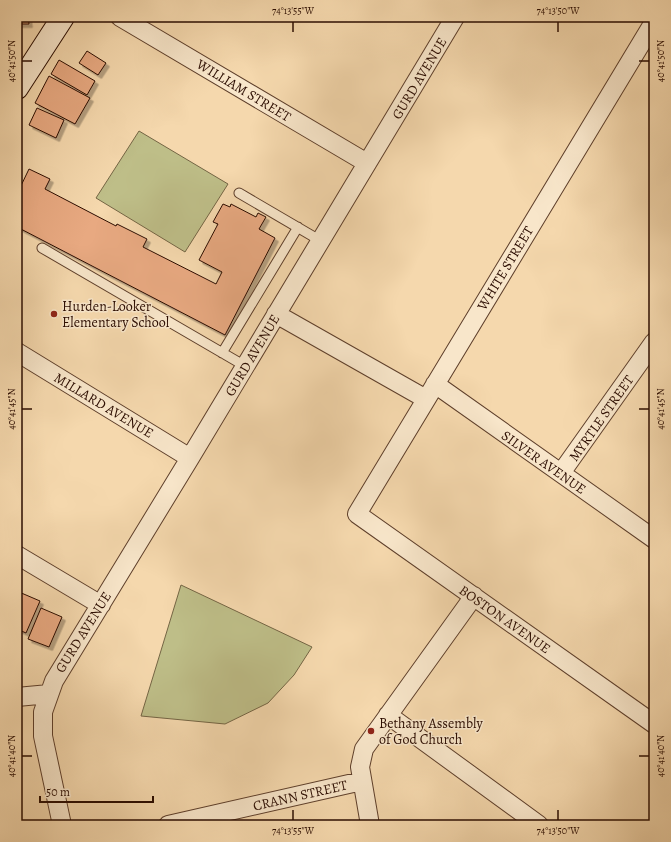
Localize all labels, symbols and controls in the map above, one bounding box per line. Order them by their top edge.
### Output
text: 74°13'55"W [272,4,315,17]
text: 74°13'50"W [536,4,580,17]
street label: GURD AVENUE [388,34,451,123]
text: 40°41'50"N [5,40,18,82]
text: 40°41'50"N [654,40,667,82]
street label: WILLIAM STREET [192,54,295,126]
street label: WHITE STREET [472,222,538,315]
place label: Hurden-Looker Elementary School [62,297,170,332]
marker: Hurden-Looker Elementary School [49,309,59,319]
street label: GURD AVENUE [221,311,284,400]
street label: MILLARD AVENUE [51,368,157,443]
street label: MYRTLE STREET [565,371,638,465]
text: 40°41'45"N [5,388,18,430]
text: 40°41'45"N [654,388,667,430]
street label: SILVER AVENUE [498,426,590,499]
street label: BOSTON AVENUE [455,581,554,658]
street label: GURD AVENUE [51,588,116,676]
place label: Bethany Assembly of God Church [379,714,483,749]
marker: Bethany Assembly of God Church [366,726,376,736]
text: 40°41'40"N [5,735,18,777]
text: 40°41'40"N [654,735,667,777]
street label: CRANN STREET [251,775,349,816]
scale bar [40,778,153,804]
text: 50 m [46,784,70,800]
text: 74°13'55"W [272,824,315,837]
text: 74°13'50"W [536,824,580,837]

